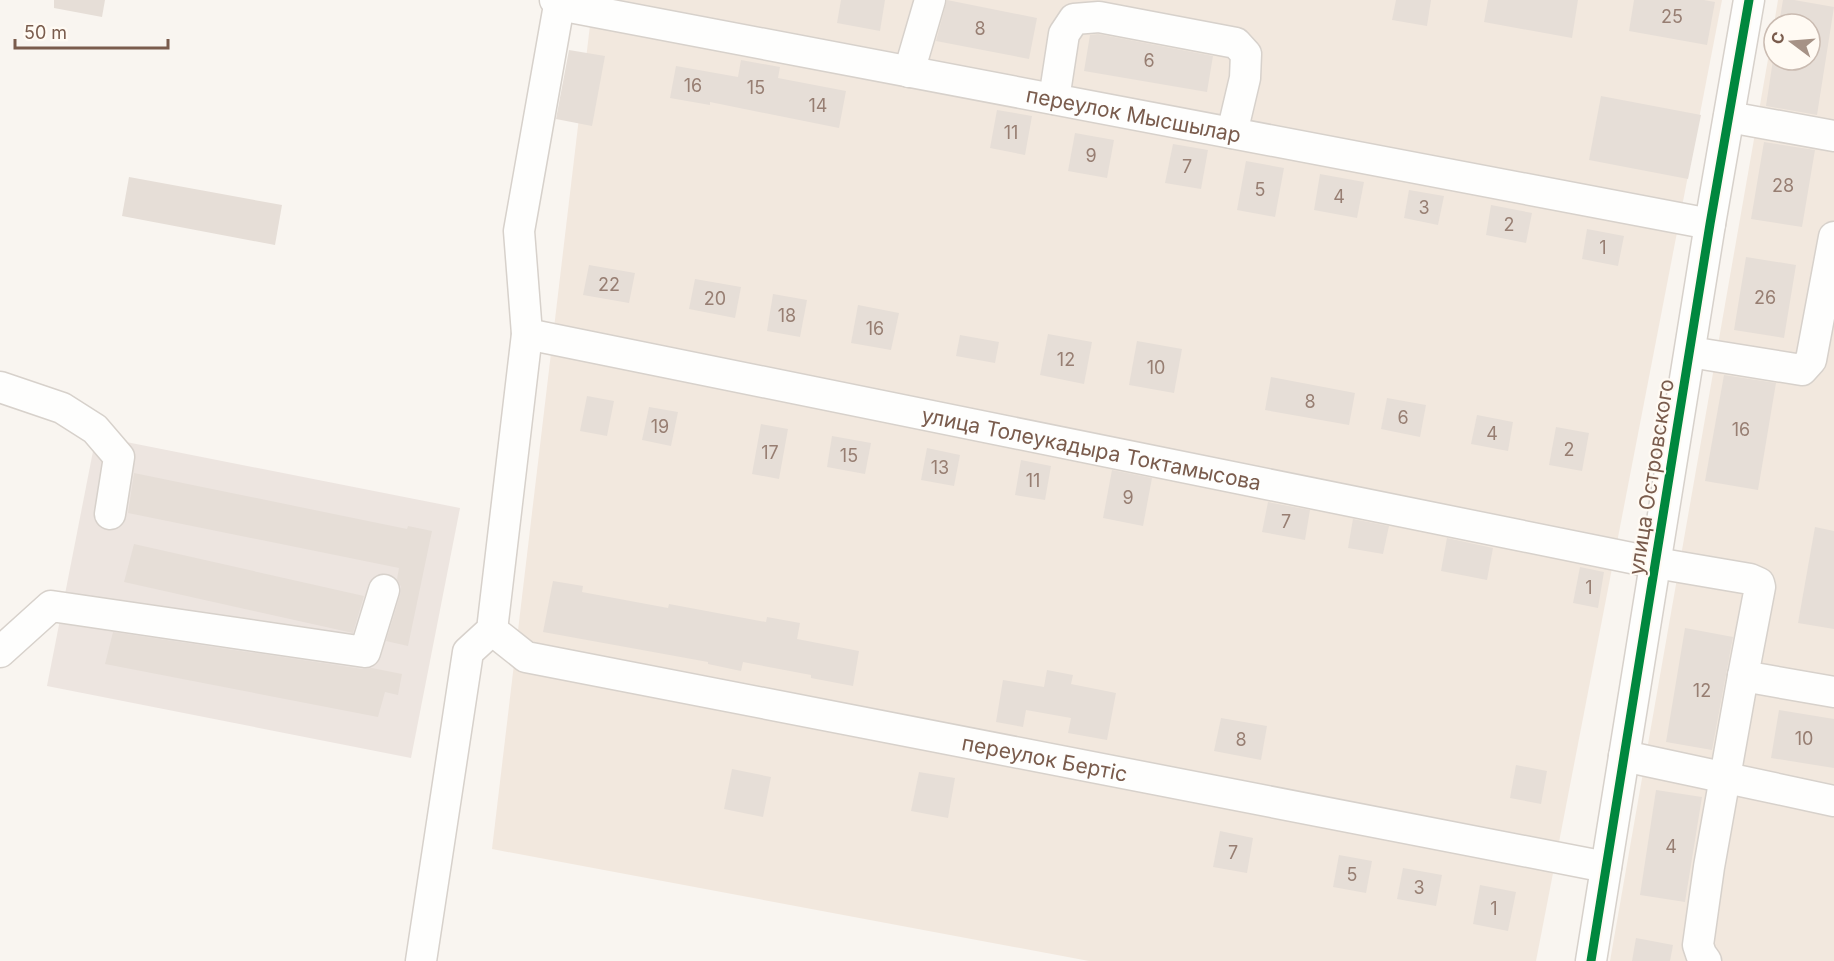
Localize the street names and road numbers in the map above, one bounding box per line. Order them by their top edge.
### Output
street label: переулок Мысшылар [1024,82,1243,147]
street label: улица Островского [1623,377,1679,577]
street label: улица Толеукадыра Токтамысова [920,402,1263,495]
street label: переулок Бертіс [960,730,1130,786]

